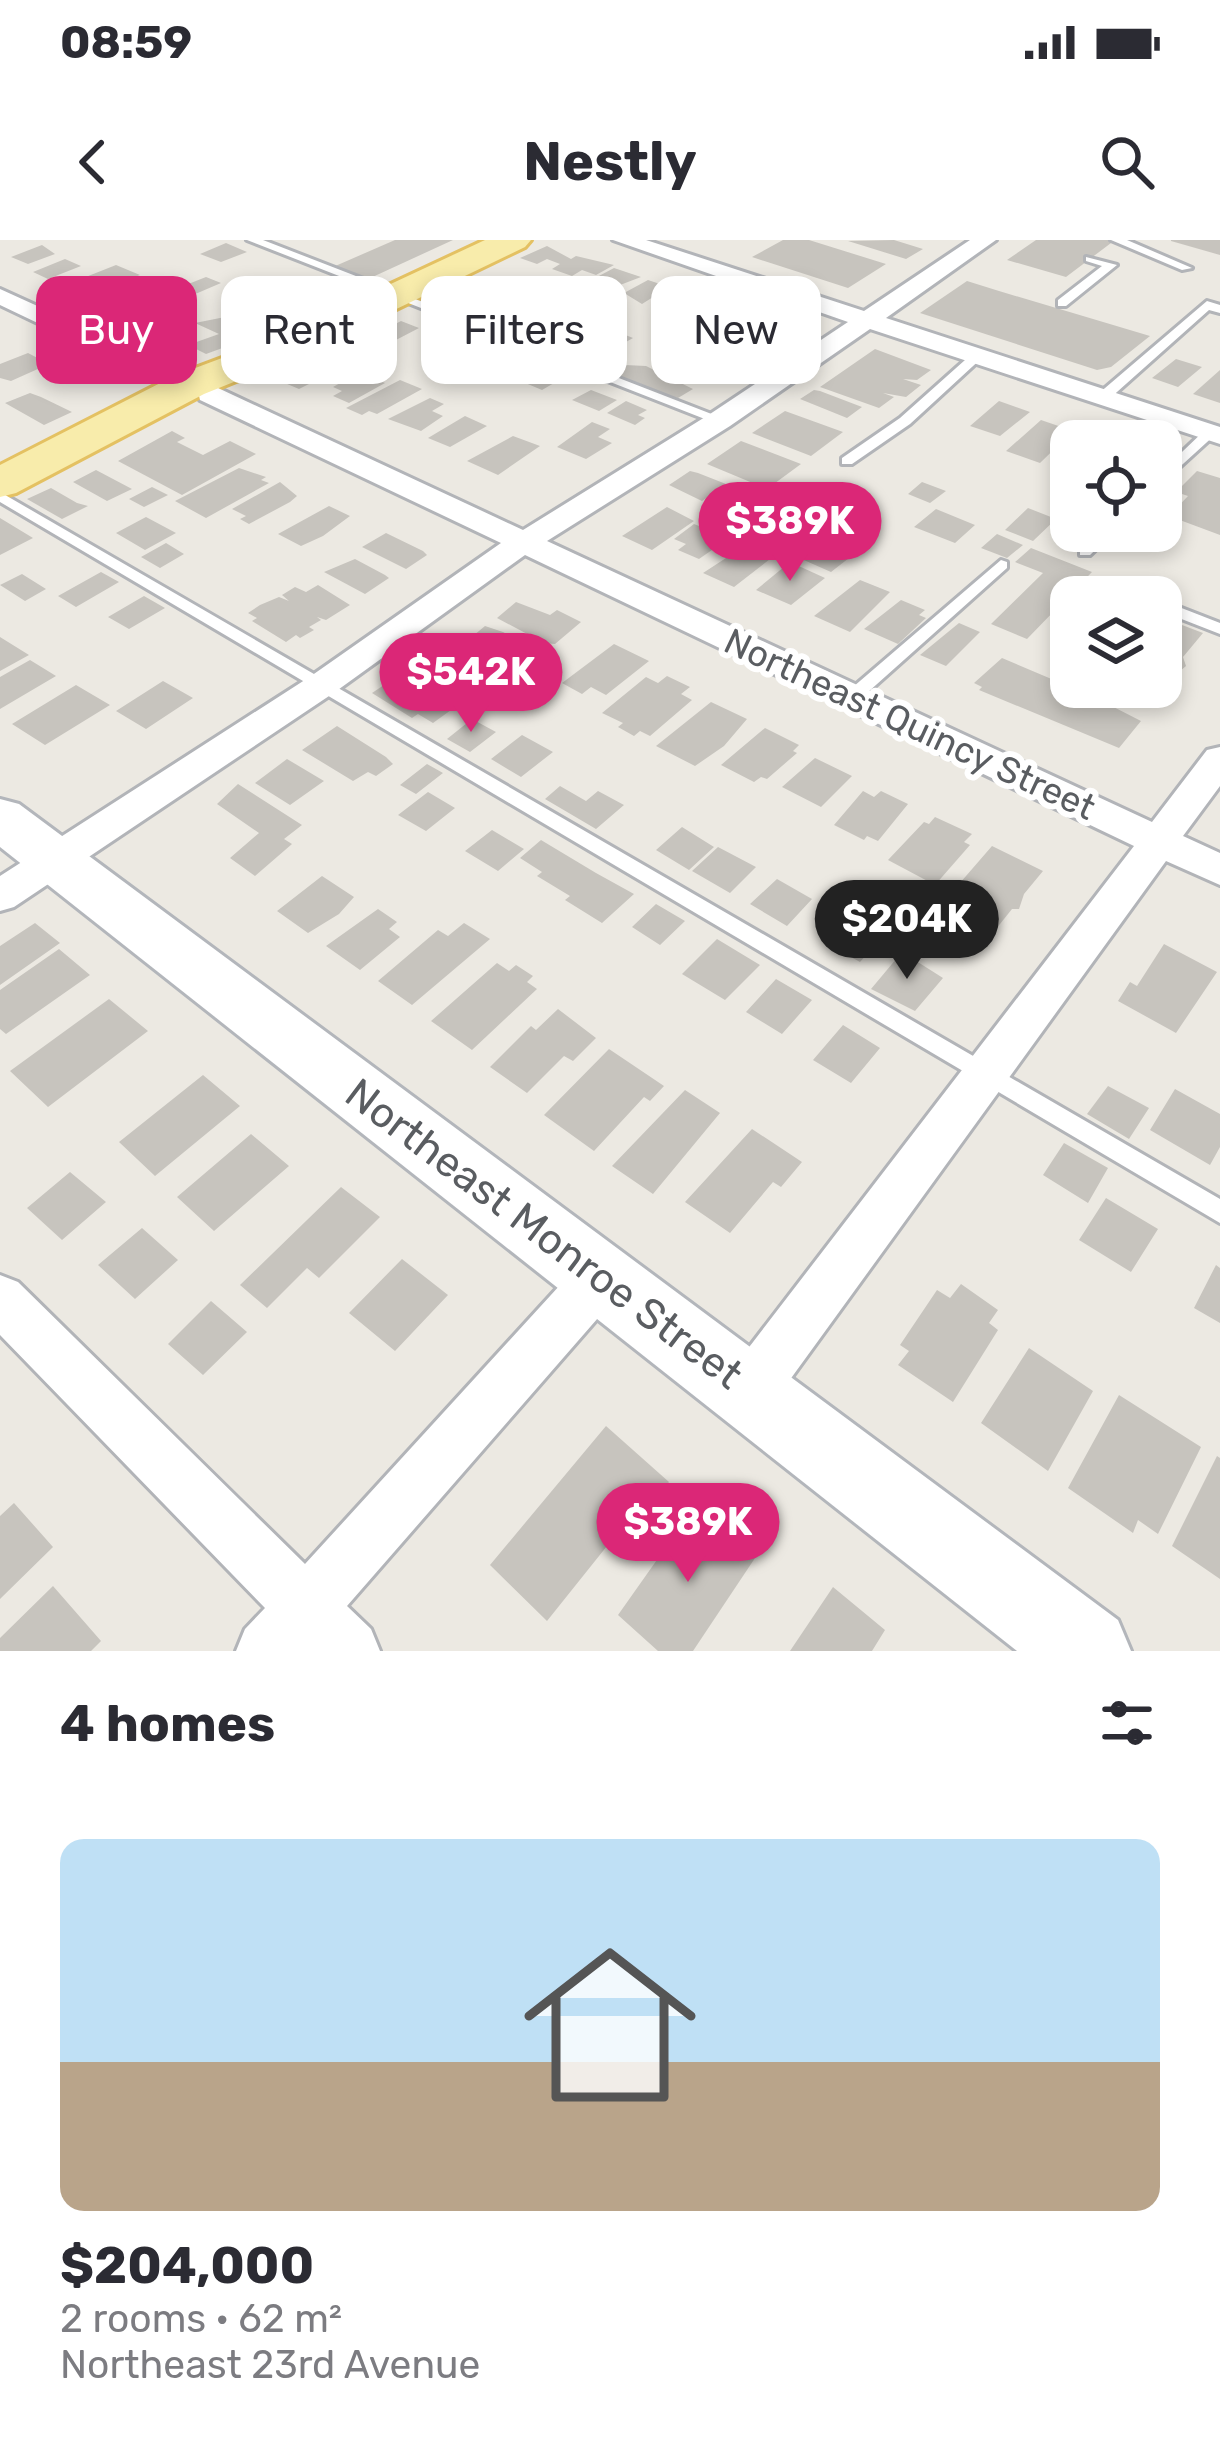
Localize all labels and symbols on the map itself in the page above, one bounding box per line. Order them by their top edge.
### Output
pin: $389K [706,482,874,584]
street label: Northeast Quincy Street [718,619,1102,829]
pin: $542K [387,633,555,735]
pin: $204K [823,880,991,982]
street label: Northeast Monroe Street [336,1068,752,1400]
pin: $389K [604,1483,772,1585]

